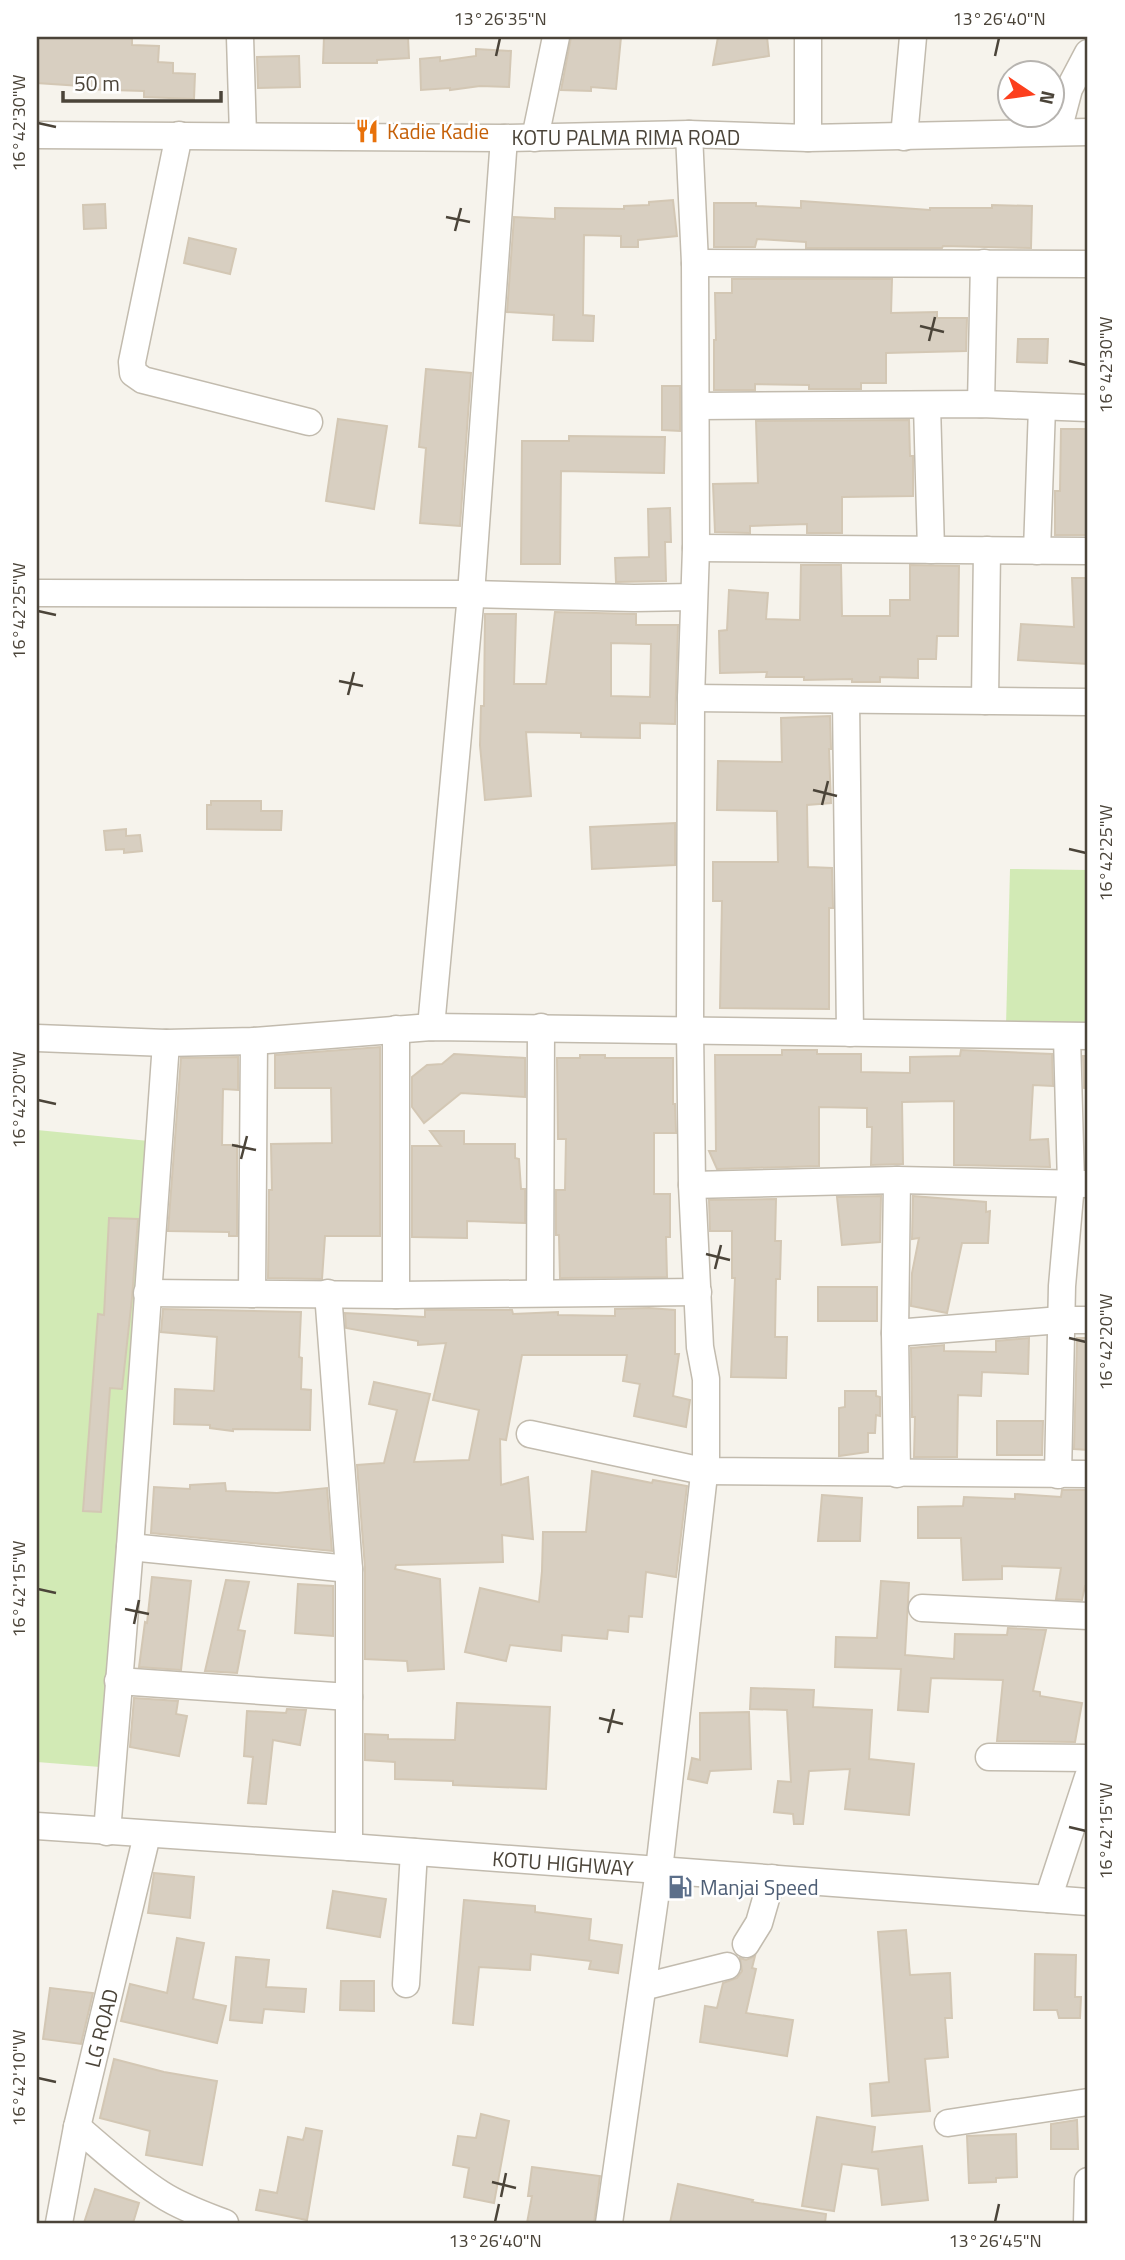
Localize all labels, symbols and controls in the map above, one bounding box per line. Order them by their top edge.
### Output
text: 13°26'35"N [453,5,547,32]
text: 13°26'40"N [952,5,1046,32]
scale bar [63,60,220,104]
north arrow [996,60,1066,130]
text: 50 m [74,67,120,99]
text: 16°42'30"W [5,74,32,171]
text: N [1032,88,1064,108]
place label: Kadie Kadie [387,115,489,147]
restaurant icon: Kadie Kadie [353,117,381,145]
street label: KOTU PALMA RIMA ROAD [512,121,740,153]
text: 16°42'30"W [1092,316,1119,413]
text: 16°42'25"W [5,562,32,659]
text: 16°42'25"W [1092,804,1119,901]
text: 16°42'20"W [5,1051,32,1148]
text: 16°42'20"W [1092,1293,1119,1390]
text: 16°42'15"W [5,1540,32,1637]
text: 16°42'15"W [1092,1782,1119,1879]
street label: KOTU HIGHWAY [491,1842,635,1884]
place label: Manjai Speed [700,1871,819,1903]
fuel station icon: Manjai Speed [666,1873,694,1901]
street label: LG ROAD [76,1985,126,2071]
text: 16°42'10"W [5,2029,32,2126]
text: 13°26'40"N [448,2227,542,2254]
text: 13°26'45"N [948,2227,1042,2254]

